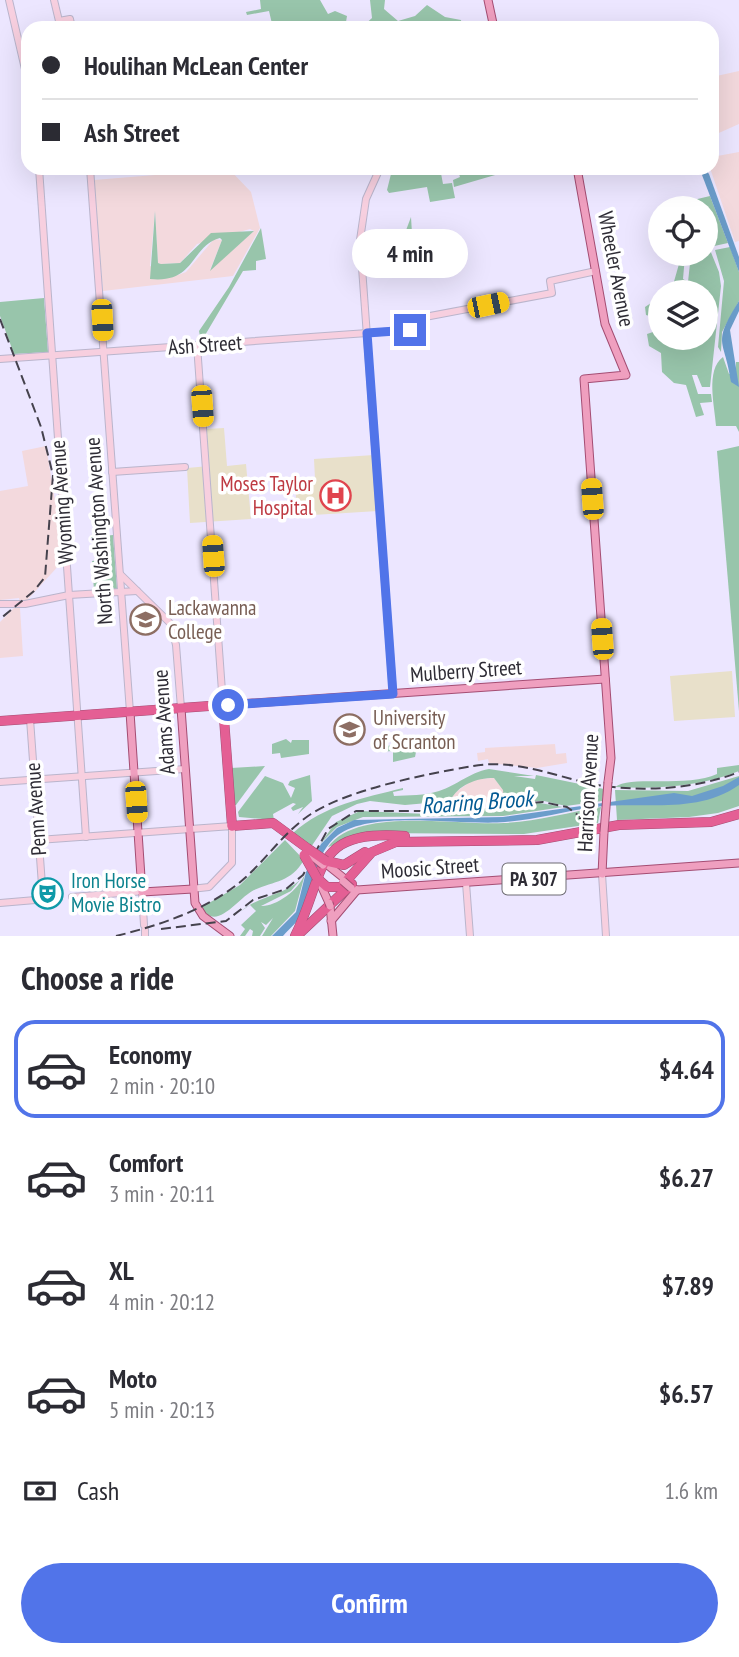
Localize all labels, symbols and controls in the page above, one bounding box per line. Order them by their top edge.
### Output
text: Houlihan McLean Center [84,49,308,82]
text: Ash Street [84,116,180,149]
map controls [648,196,718,350]
button: locate [648,196,718,266]
street label: Wheeler Avenue [592,209,641,329]
callout: 4 min [352,229,468,278]
text: 4 min [387,239,433,268]
button: layers [648,280,718,350]
car [466,290,511,320]
car [91,298,114,342]
route end [394,314,426,346]
street label: Ash Street [167,328,243,361]
car [191,384,214,428]
street label: North Washington Avenue [78,437,119,626]
street label: Wyoming Avenue [44,439,79,565]
place label: Moses Taylor Hospital [220,470,313,521]
car [581,477,604,521]
hospital icon: Moses Taylor Hospital [319,479,353,513]
car [202,534,225,578]
place label: Lackawanna College [168,594,256,645]
school or university icon: Lackawanna College [128,603,162,637]
car [591,617,614,661]
street label: Mulberry Street [409,653,523,688]
street label: Adams Avenue [146,669,181,775]
route start [212,689,244,721]
place label: University of Scranton [373,704,455,755]
school or university icon: University of Scranton [333,713,367,747]
street label: Harrison Avenue [571,733,604,853]
street label: Penn Avenue [19,762,52,856]
car [125,780,148,824]
water label: Roaring Brook [420,783,537,820]
street label: Moosic Street [380,851,480,884]
road number: PA 307 [503,864,566,894]
place label: Iron Horse Movie Bistro [71,867,161,918]
theatre icon: Iron Horse Movie Bistro [31,876,65,910]
text: Choose a ride [21,957,174,999]
icon: car [25,1038,88,1101]
text: Economy [109,1038,191,1071]
text: $4.64 [659,1053,714,1086]
text: 2 min · 20:10 [109,1071,215,1100]
icon: car [25,1146,88,1209]
text: Comfort [109,1146,183,1179]
text: $6.27 [659,1161,714,1194]
text: 3 min · 20:11 [109,1179,215,1208]
icon: car [25,1254,88,1317]
text: XL [109,1254,134,1287]
text: $7.89 [661,1269,714,1302]
text: 4 min · 20:12 [109,1287,215,1316]
icon: car [25,1362,88,1425]
text: Moto [109,1362,157,1395]
text: $6.57 [659,1377,714,1410]
text: 5 min · 20:13 [109,1395,215,1424]
icon: cash [21,1472,59,1510]
text: Cash [77,1474,119,1507]
text: 1.6 km [664,1476,718,1505]
button: Confirm [21,1563,718,1643]

